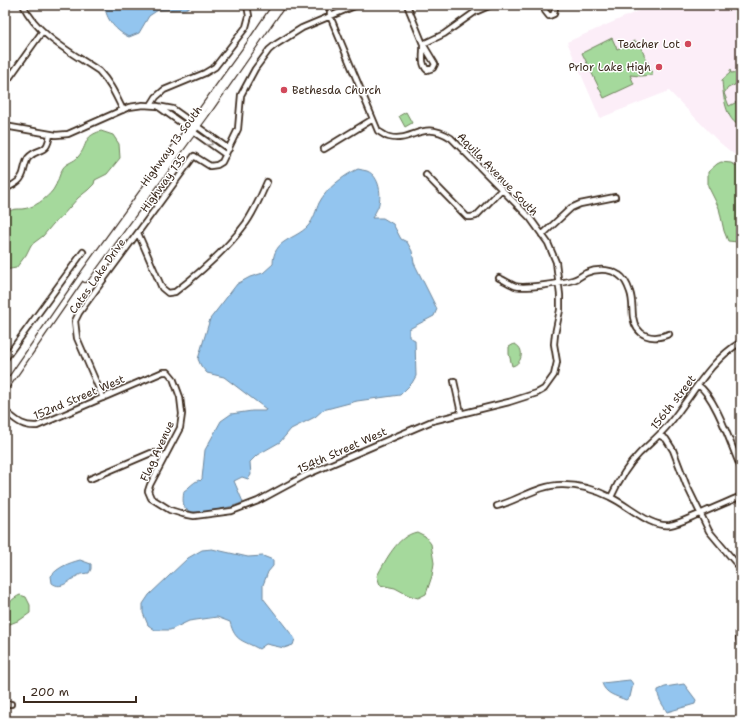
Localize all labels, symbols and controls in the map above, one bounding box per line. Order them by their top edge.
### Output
place label: Teacher Lot [617,37,680,52]
marker: Teacher Lot [683,39,693,49]
place label: Prior Lake High [568,60,651,75]
marker: Prior Lake High [654,62,664,72]
place label: Bethesda Church [292,83,381,98]
marker: Bethesda Church [279,85,289,95]
street label: Highway 13 South [137,103,206,190]
street label: Aquila Avenue South [454,129,542,219]
one-way arrow [205,138,212,145]
street label: Highway 135 [137,151,190,215]
street label: Cates Lake Drive [66,236,129,317]
street label: 152nd Street West [31,371,127,423]
street label: 156th street [647,372,700,433]
street label: Flag Avenue [137,418,178,484]
street label: 154th Street West [295,424,389,477]
scale bar [24,678,136,704]
text: 200 m [30,684,69,700]

